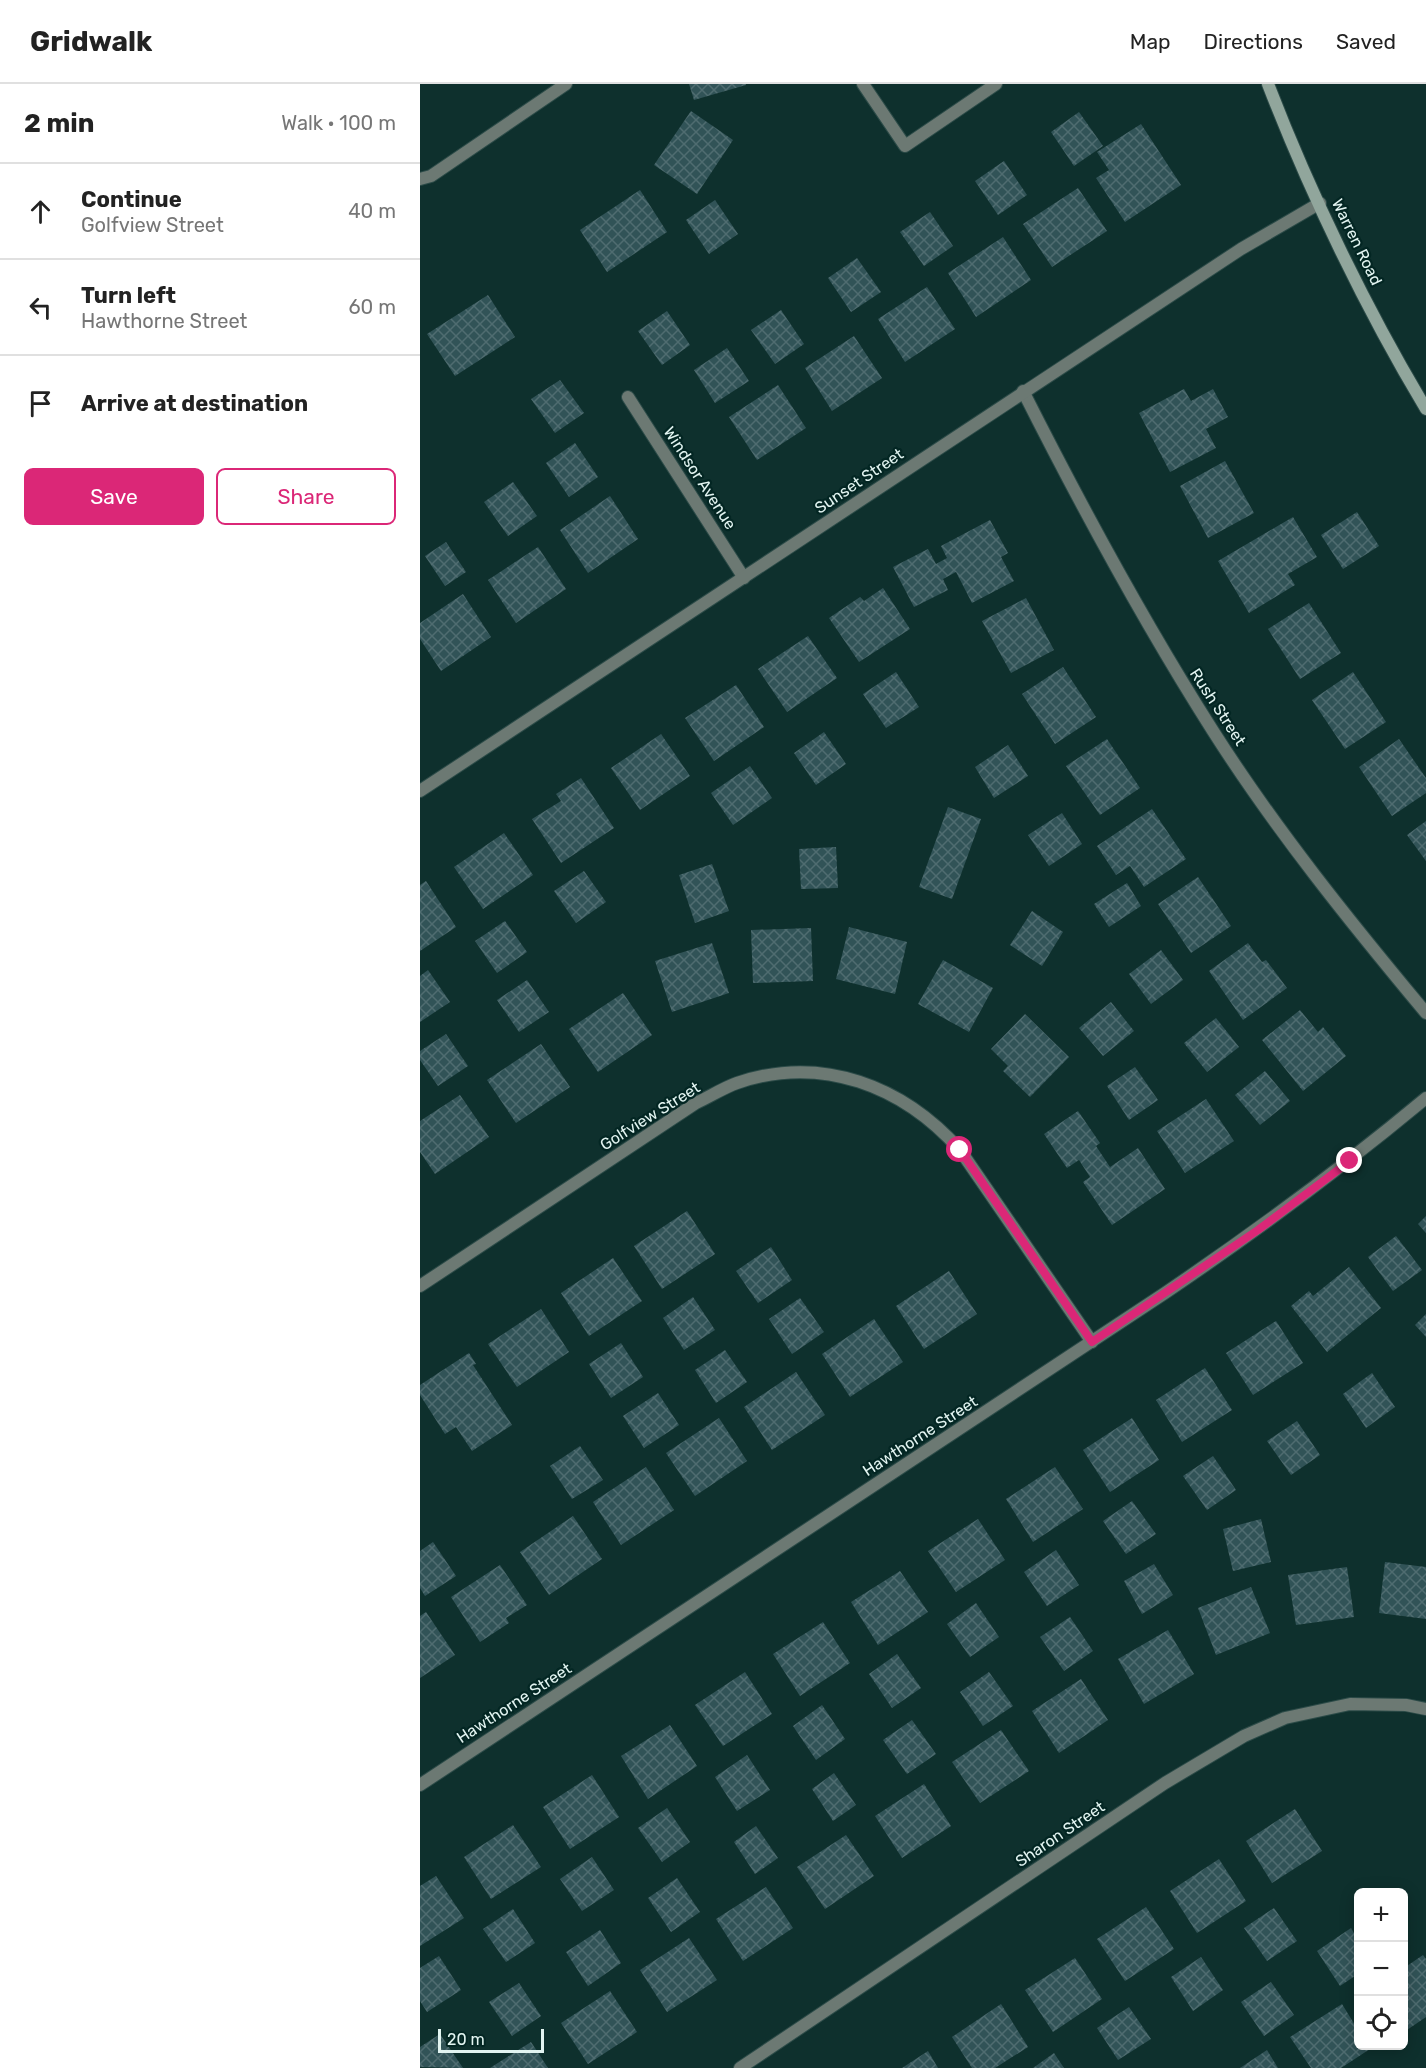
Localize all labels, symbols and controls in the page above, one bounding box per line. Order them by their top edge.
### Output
text: Gridwalk [30,25,152,58]
text: Map [1130,29,1171,54]
text: Directions [1204,29,1303,54]
text: Saved [1336,29,1396,54]
text: 2 min [24,108,94,139]
text: Walk · 100 m [281,111,396,135]
text: Continue [81,186,182,213]
icon: ahead [24,195,57,228]
street label: Warren Road [1328,196,1386,288]
text: 40 m [348,199,396,223]
text: Golfview Street [81,213,224,237]
text: Turn left [81,282,176,309]
icon: left [24,291,57,324]
text: 60 m [349,295,396,319]
text: Hawthorne Street [81,309,247,333]
icon: arrive [24,387,57,420]
text: Arrive at destination [81,390,308,417]
street label: Windsor Avenue [660,423,740,533]
street label: Sunset Street [811,444,907,518]
button: Save [24,468,204,525]
button: Share [216,468,396,525]
street label: Rush Street [1186,665,1250,749]
street label: Golfview Street [597,1078,703,1154]
route start [946,1136,972,1162]
route end [1336,1147,1362,1173]
street label: Hawthorne Street [859,1392,981,1480]
street label: Hawthorne Street [453,1659,575,1747]
street label: Sharon Street [1012,1797,1108,1871]
map controls [1354,1888,1408,2050]
button: + [1354,1888,1408,1942]
button: − [1354,1942,1408,1996]
button: locate [1354,1996,1408,2050]
scale bar [438,2026,544,2054]
text: 20 m [447,2030,485,2049]

